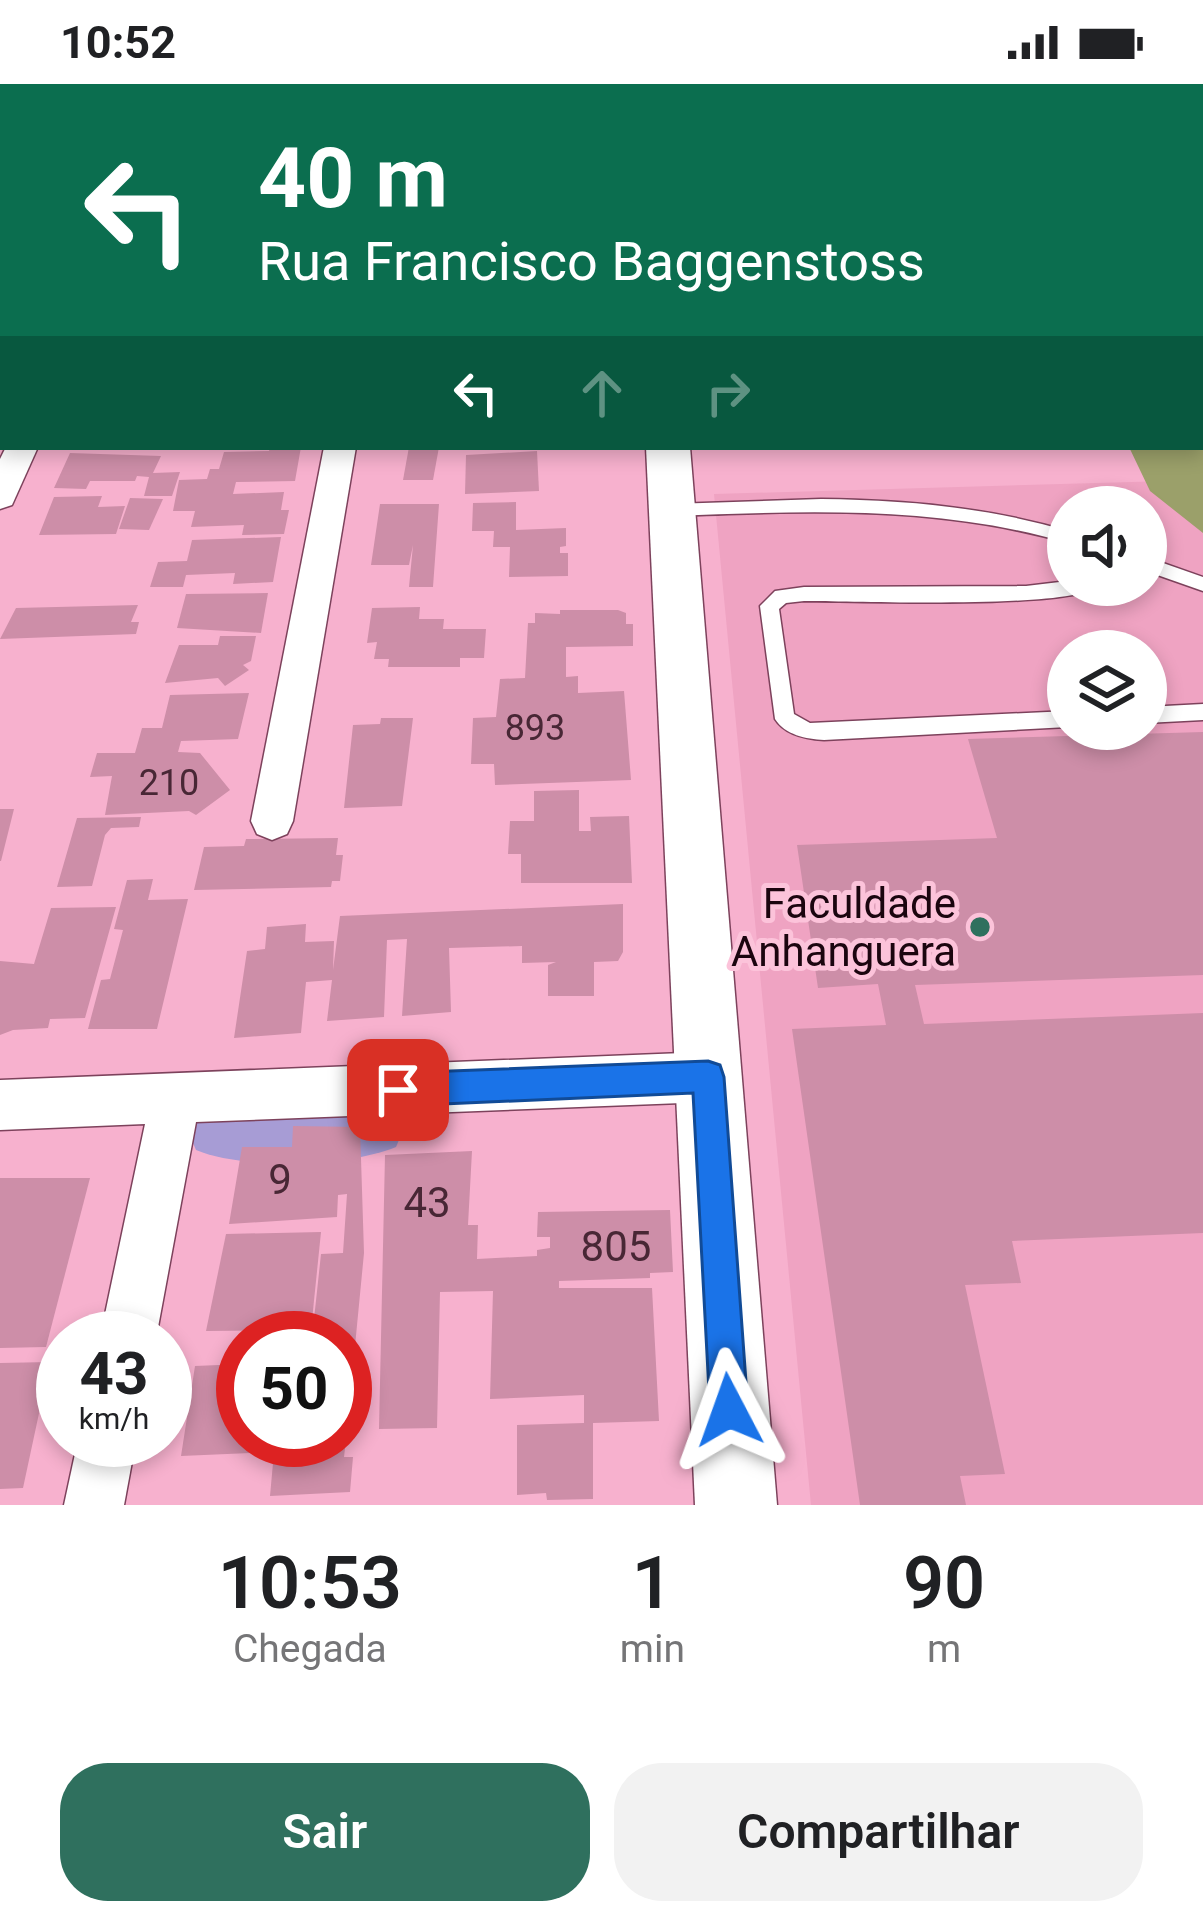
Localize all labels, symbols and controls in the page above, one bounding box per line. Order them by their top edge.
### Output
text: 10:52 [60,16,176,69]
text: 40 m [258,129,448,228]
icon: left [60,132,216,288]
text: Rua Francisco Baggenstoss [258,230,925,293]
icon: left [443,360,509,426]
icon: ahead [569,360,635,426]
icon: right [695,360,761,426]
map controls [1047,486,1167,750]
button: sound [1047,486,1167,606]
button: layers [1047,630,1167,750]
house number: 893 [505,707,565,749]
house number: 210 [139,762,199,804]
place label: Faculdade Anhanguera [731,879,956,976]
marker: Faculdade Anhanguera [967,914,993,940]
pin [347,1039,449,1141]
icon: arrive [365,1057,431,1123]
house number: 9 [268,1155,292,1204]
house number: 43 [403,1178,451,1227]
house number: 805 [581,1222,651,1271]
speed limit sign: 50 [216,1311,372,1467]
text: 43 [80,1338,148,1409]
position arrow [666,1347,792,1473]
text: km/h [79,1401,149,1436]
text: 10:53 [218,1541,402,1626]
text: 1 [632,1541,673,1626]
text: 90 [903,1541,985,1626]
text: Chegada [233,1626,387,1672]
text: min [620,1626,685,1672]
text: m [927,1626,961,1672]
button: Sair [60,1763,590,1901]
button: Compartilhar [614,1763,1143,1901]

